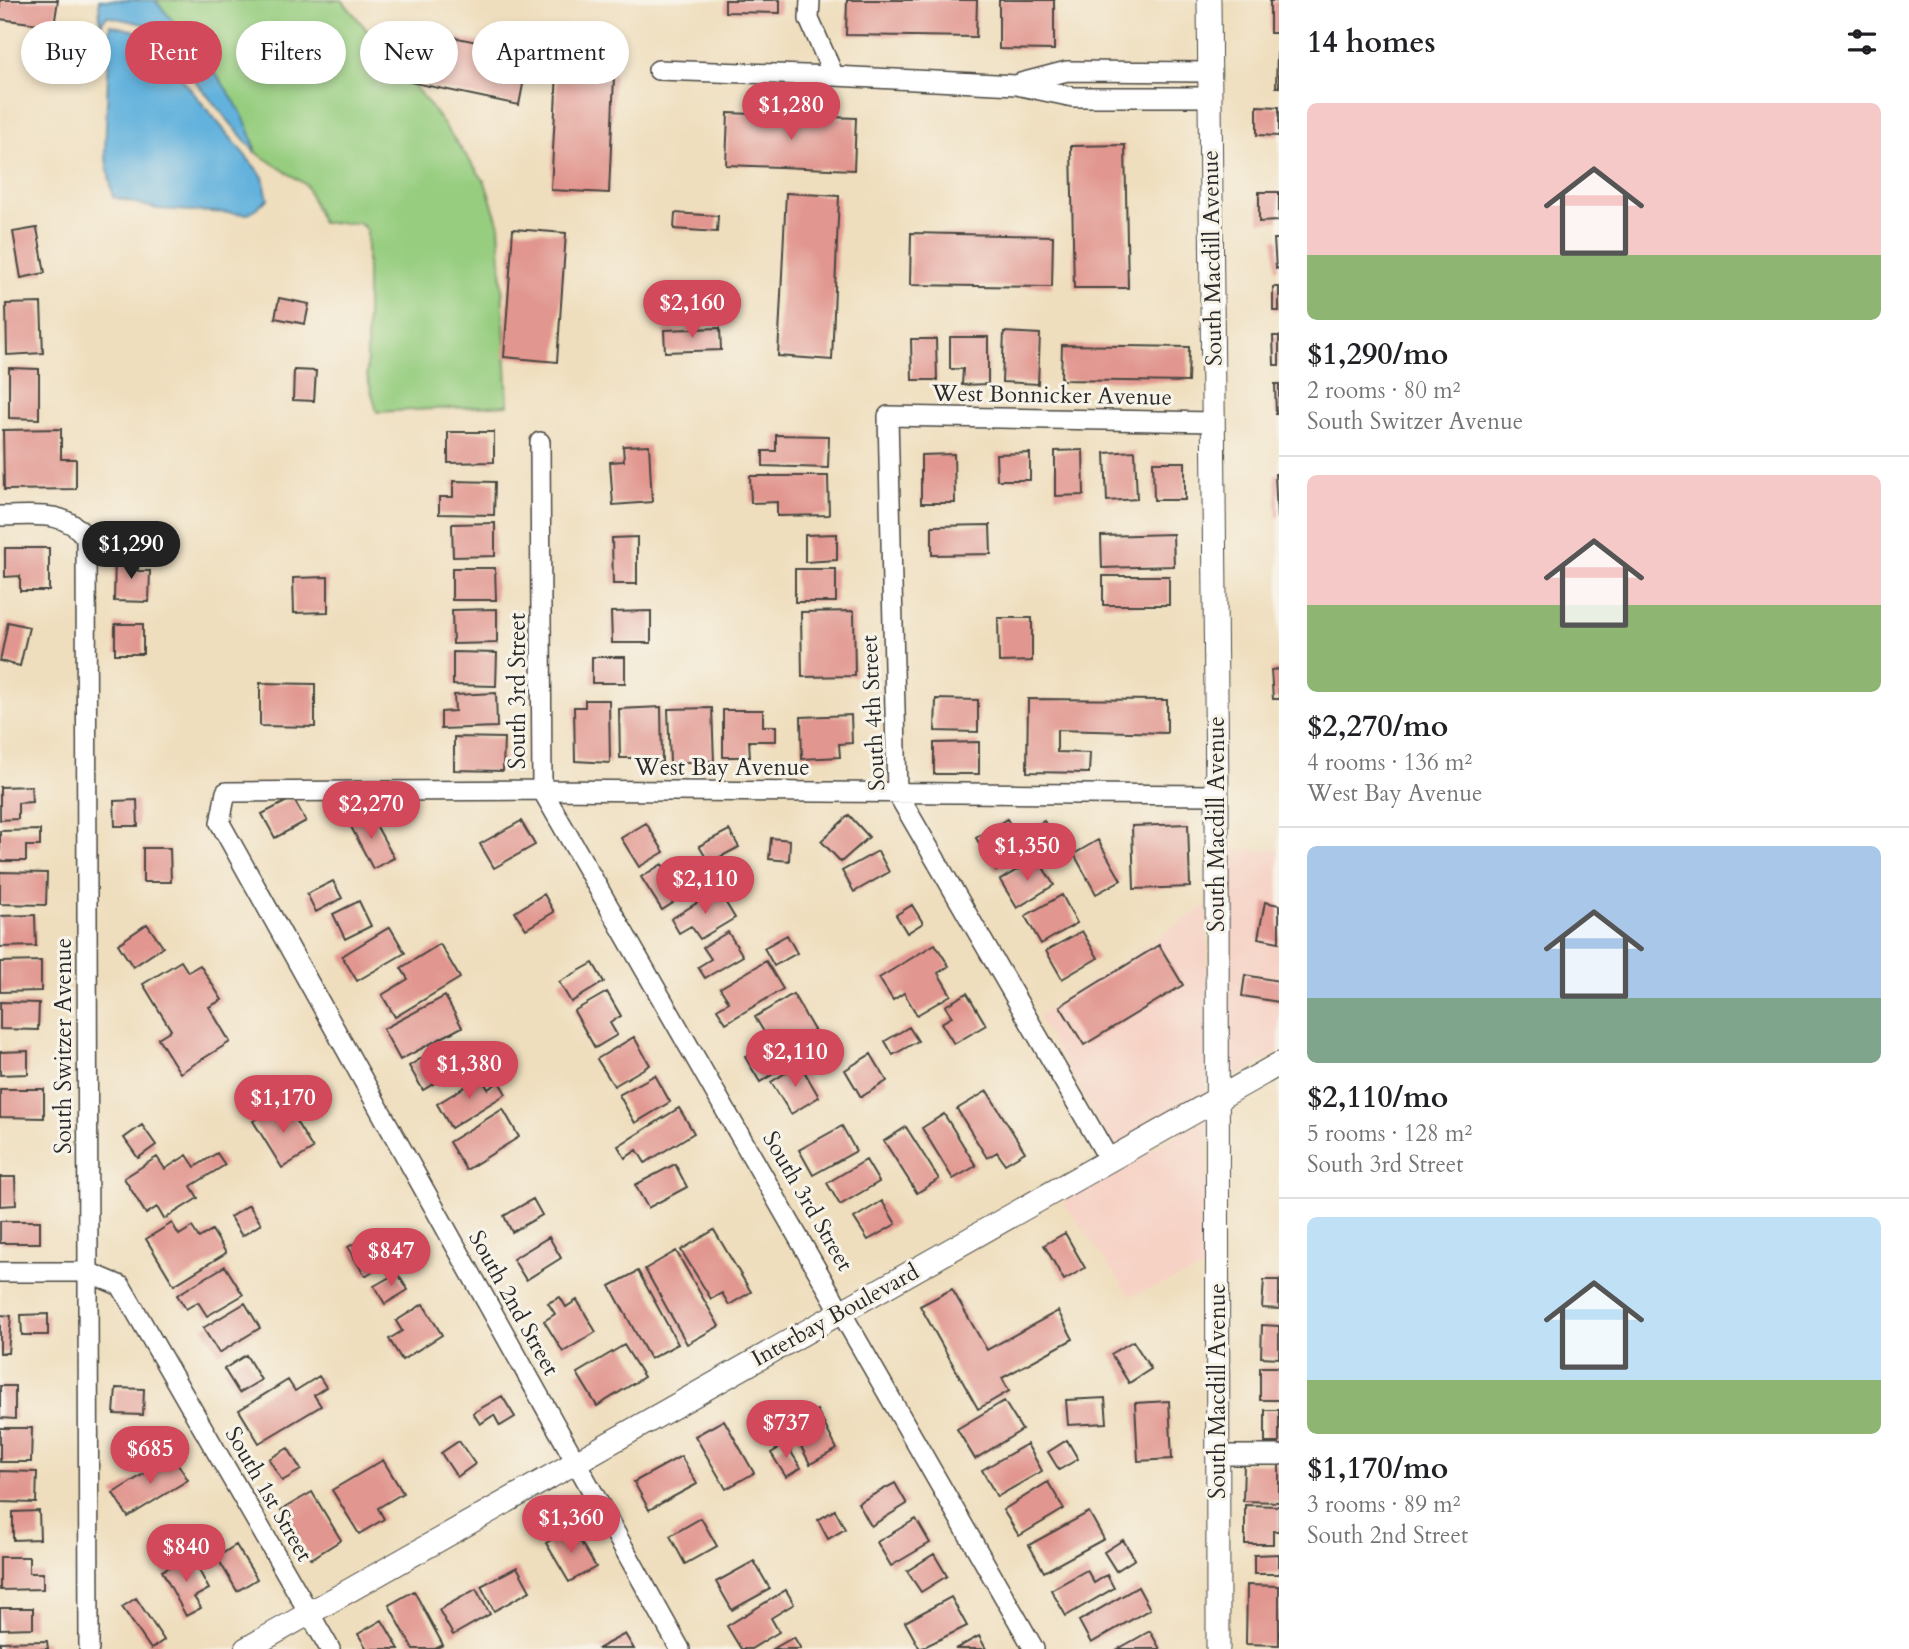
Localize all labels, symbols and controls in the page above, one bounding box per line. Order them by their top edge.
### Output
chip: Buy [21,21,111,84]
chip: Rent [125,21,222,84]
chip: Filters [236,21,346,84]
chip: New [360,21,458,84]
chip: Apartment [472,21,629,84]
text: 14 homes [1307,22,1436,63]
icon: filters [1843,23,1881,61]
pin: $1,280 [734,82,848,142]
text: $1,280 [758,89,824,120]
icon: home [1531,148,1657,274]
street label: South Macdill Avenue [1195,150,1229,366]
pin: $2,160 [635,280,749,340]
text: $2,160 [659,287,725,318]
text: $1,290/mo [1307,334,1448,375]
text: 2 rooms · 80 m² [1307,375,1460,406]
street label: West Bonnicker Avenue [931,377,1172,413]
text: South Switzer Avenue [1307,406,1523,437]
icon: home [1531,520,1657,646]
pin: $1,290 [74,522,188,581]
text: $1,290 [98,528,164,559]
street label: South 3rd Street [502,613,533,769]
street label: South 4th Street [853,634,893,792]
text: $2,270/mo [1307,706,1448,747]
street label: South Macdill Avenue [1201,716,1232,932]
text: 4 rooms · 136 m² [1307,747,1472,778]
street label: West Bay Avenue [633,752,810,783]
text: West Bay Avenue [1307,778,1482,809]
pin: $2,270 [314,782,428,841]
text: $2,270 [338,788,404,819]
pin: $1,350 [970,824,1084,883]
text: $1,350 [994,830,1060,861]
pin: $2,110 [648,856,762,916]
text: $2,110 [672,863,738,894]
icon: home [1531,891,1657,1017]
street label: South Switzer Avenue [48,938,79,1154]
pin: $2,110 [738,1030,852,1089]
text: $2,110 [762,1036,828,1067]
pin: $1,380 [412,1042,526,1101]
text: $1,380 [436,1048,502,1079]
pin: $1,170 [226,1076,340,1135]
text: $2,110/mo [1307,1077,1448,1118]
text: $1,170 [250,1082,316,1113]
text: 5 rooms · 128 m² [1307,1118,1472,1149]
street label: South 3rd Street [755,1125,861,1277]
text: South 3rd Street [1307,1149,1464,1180]
street label: South 2nd Street [461,1225,567,1381]
pin: $847 [350,1228,432,1288]
text: $847 [367,1235,415,1266]
street label: Interbay Boulevard [746,1256,925,1374]
icon: home [1531,1262,1657,1388]
street label: South Macdill Avenue [1202,1283,1233,1499]
pin: $737 [745,1400,827,1460]
text: $737 [762,1407,810,1438]
street label: South 1st Street [218,1421,320,1567]
pin: $685 [109,1426,191,1486]
text: $685 [126,1433,174,1464]
text: $1,170/mo [1307,1448,1448,1489]
text: 3 rooms · 89 m² [1307,1489,1460,1520]
pin: $1,360 [514,1496,628,1555]
text: $1,360 [538,1502,604,1533]
text: South 2nd Street [1307,1520,1468,1551]
pin: $840 [145,1524,227,1584]
text: $840 [162,1531,210,1562]

